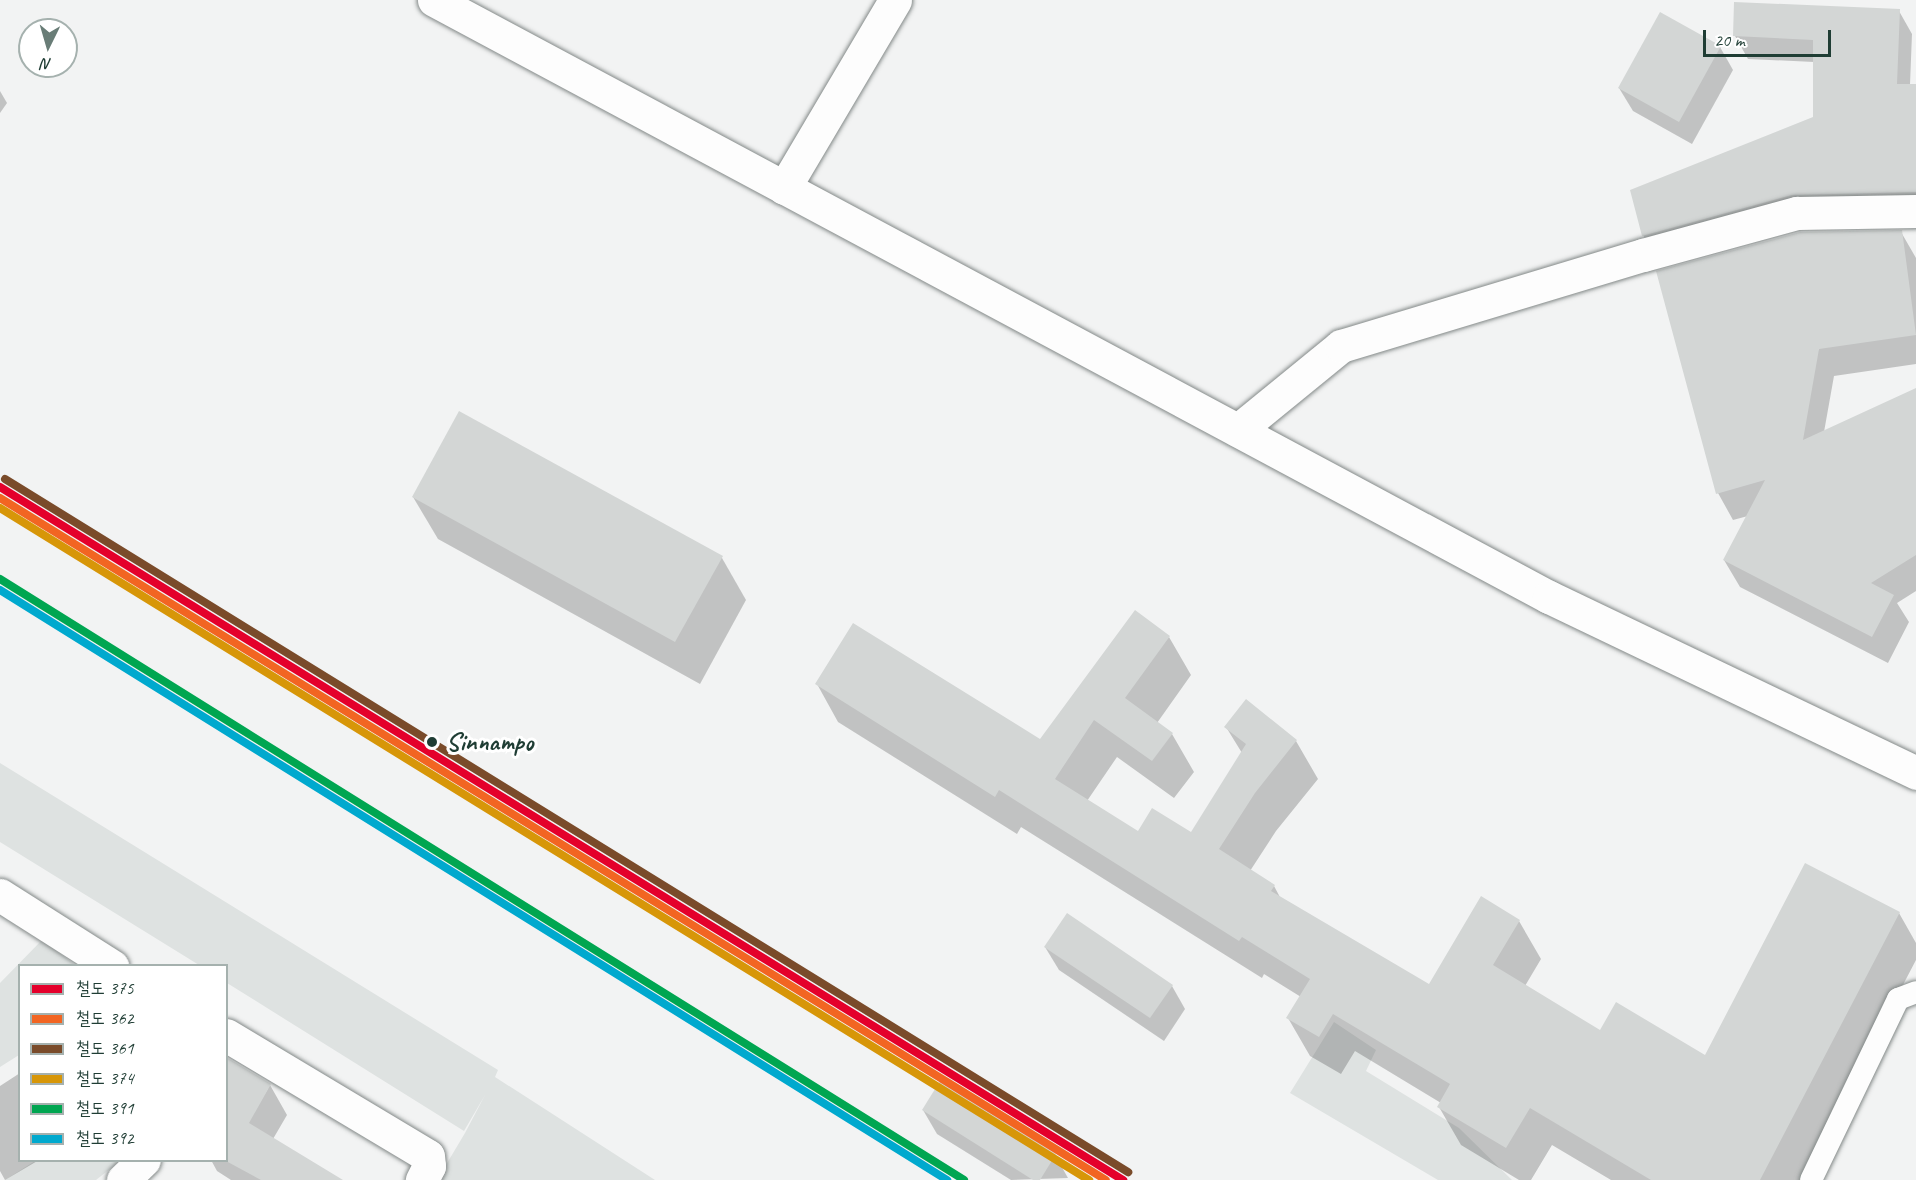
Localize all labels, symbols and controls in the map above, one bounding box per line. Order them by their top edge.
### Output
north arrow [18,18,78,78]
scale bar [1706,18,1834,56]
text: 20 m [1714,29,1745,51]
text: N [41,54,52,74]
place label: Sinnampo [446,726,533,758]
marker: Sinnampo [423,733,441,751]
legend [18,964,228,1162]
text: 철도 375 [76,977,134,999]
text: 철도 362 [76,1007,134,1029]
text: 철도 361 [76,1037,134,1059]
text: 철도 374 [76,1067,134,1089]
text: 철도 391 [76,1097,134,1119]
text: 철도 392 [76,1127,134,1149]

